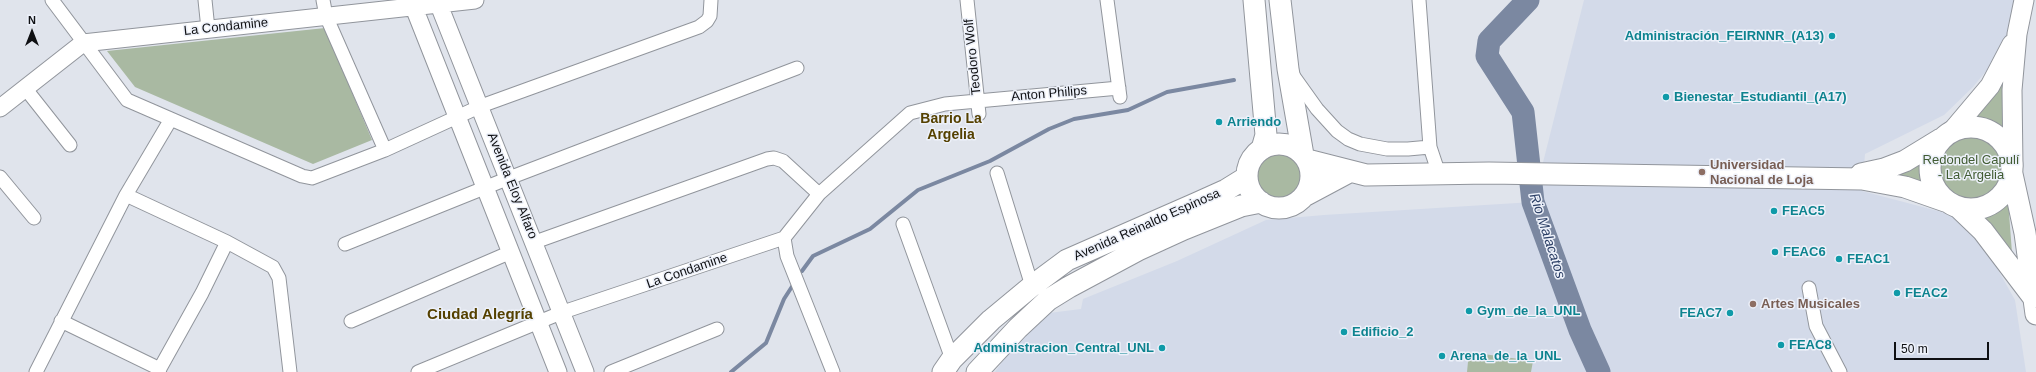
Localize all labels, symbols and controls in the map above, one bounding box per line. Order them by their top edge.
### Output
north arrow [12,12,52,52]
text: N [28,14,36,26]
street label: La Condamine [183,15,269,39]
street label: Teodoro Wolf [961,18,985,96]
place label: Administración_FEIRNNR_(A13) [1625,28,1824,44]
marker: Administración_FEIRNNR_(A13) [1827,31,1837,41]
street label: Anton Philips [1011,83,1087,105]
place label: Bienestar_Estudiantil_(A17) [1674,89,1847,105]
marker: Bienestar_Estudiantil_(A17) [1661,92,1671,102]
district label: Barrio La Argelia [920,111,982,144]
place label: Arriendo [1227,114,1281,130]
marker: Arriendo [1214,117,1224,127]
street label: Avenida Eloy Alfaro [484,131,540,241]
park label: Redondel Capulí - La Argelia [1923,152,2019,183]
place label: Universidad Nacional de Loja [1710,157,1813,188]
marker: Universidad Nacional de Loja [1697,167,1707,177]
street label: Avenida Reinaldo Espinosa [1071,186,1223,264]
water label: Rio Malacatos [1525,191,1569,281]
place label: FEAC5 [1782,203,1825,219]
marker: FEAC5 [1769,206,1779,216]
place label: FEAC6 [1783,244,1826,260]
marker: FEAC6 [1770,247,1780,257]
street label: La Condamine [644,250,730,292]
place label: FEAC1 [1847,251,1890,267]
marker: FEAC1 [1834,254,1844,264]
place label: FEAC2 [1905,285,1948,301]
marker: FEAC2 [1892,288,1902,298]
place label: Artes Musicales [1761,296,1860,312]
marker: Artes Musicales [1748,299,1758,309]
place label: Gym_de_la_UNL [1477,303,1580,319]
place label: FEAC7 [1679,305,1722,321]
district label: Ciudad Alegría [427,306,533,324]
marker: Gym_de_la_UNL [1464,306,1474,316]
marker: FEAC7 [1725,308,1735,318]
place label: Edificio_2 [1352,324,1413,340]
marker: Edificio_2 [1339,327,1349,337]
scale bar [1896,334,1991,360]
place label: FEAC8 [1789,337,1832,353]
place label: Administracion_Central_UNL [973,340,1154,356]
marker: FEAC8 [1776,340,1786,350]
text: 50 m [1901,342,1928,356]
marker: Administracion_Central_UNL [1157,343,1167,353]
place label: Arena_de_la_UNL [1450,348,1561,364]
marker: Arena_de_la_UNL [1437,351,1447,361]

